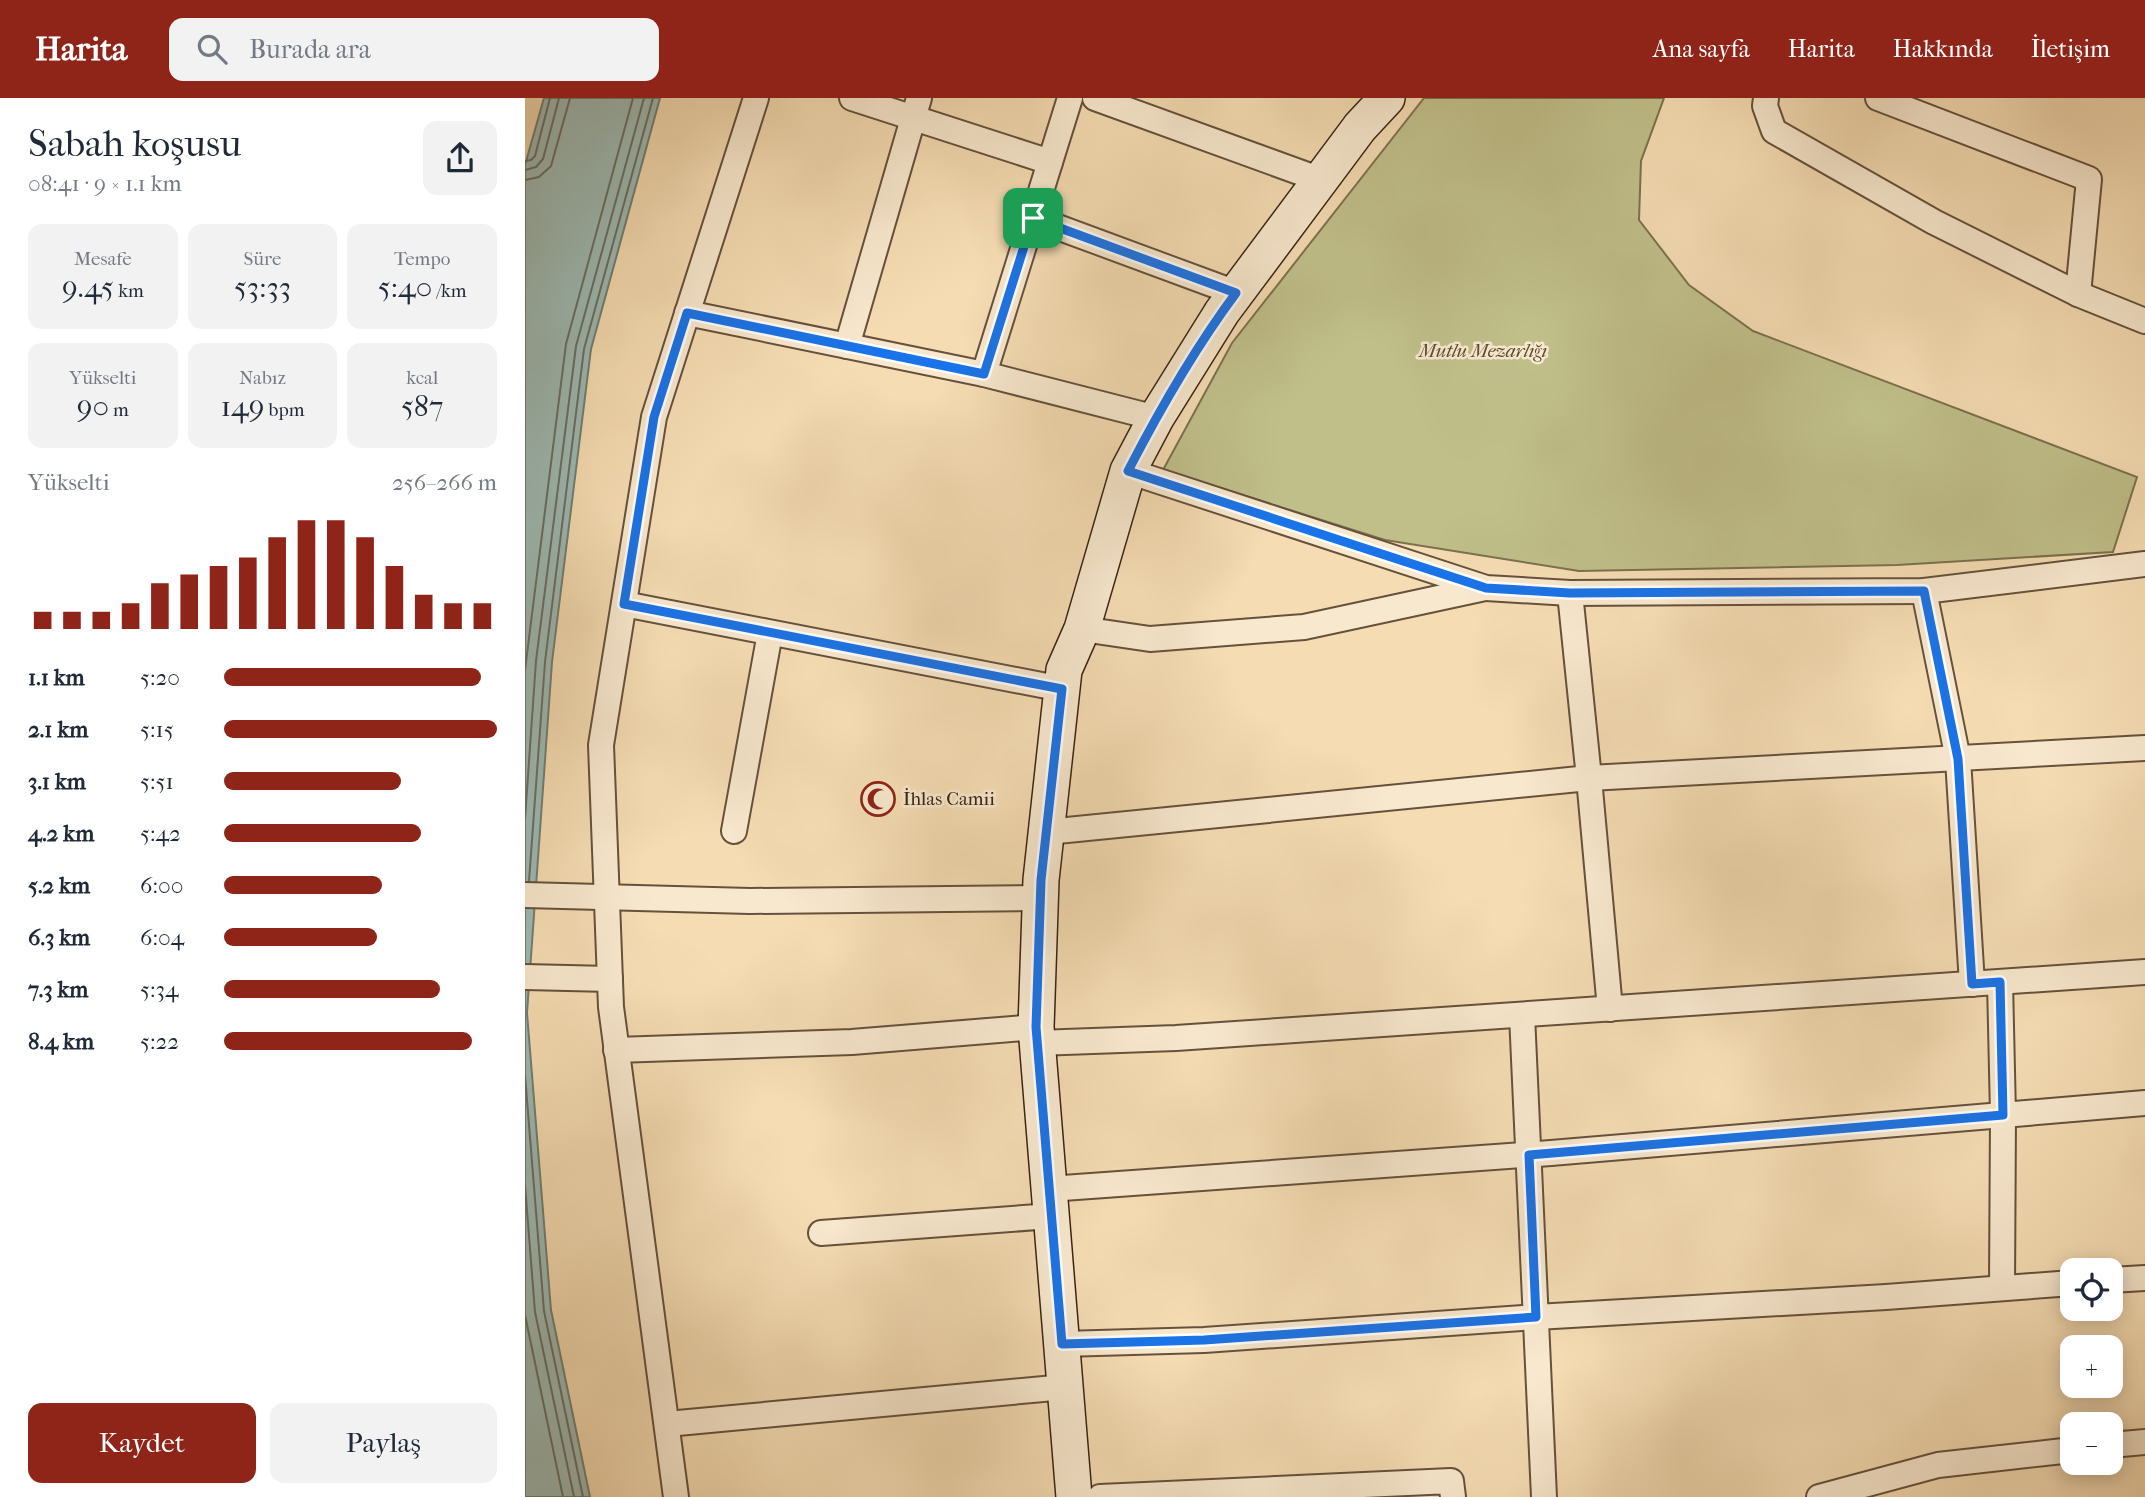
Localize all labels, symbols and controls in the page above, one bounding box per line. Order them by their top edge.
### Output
search box [169,18,659,81]
text: Harita [35,30,127,69]
icon: search [193,30,231,68]
text: Burada ara [249,34,371,65]
text: Ana sayfa [1653,35,1750,63]
text: Harita [1788,35,1855,63]
text: Hakkında [1893,35,1993,63]
text: İletişim [2031,35,2110,63]
text: Sabah koşusu [28,121,241,166]
button: share [423,121,497,195]
text: 08:41 · 9 × 1.1 km [28,170,182,197]
pin [1003,188,1063,248]
icon: arrive [1014,199,1052,237]
text: Mesafe [74,248,132,270]
text: Süre [244,248,281,270]
text: Tempo [394,248,450,270]
text: 9.45 [62,270,114,305]
text: 53:33 [234,270,291,305]
text: 5:40 [378,270,432,305]
text: km [114,280,144,302]
text: /km [432,280,467,302]
park label: Mutlu Mezarlığı [1417,340,1547,362]
text: Yükselti [69,367,136,389]
text: Nabız [239,367,286,389]
text: kcal [406,367,438,389]
text: 90 [77,389,109,424]
text: 149 [220,389,265,424]
text: 587 [401,389,443,424]
text: m [109,399,129,421]
text: bpm [265,399,305,421]
text: Yükselti [28,469,109,496]
text: 256–266 m [392,469,497,496]
text: 1.1 km [28,664,85,691]
text: 5:20 [140,664,180,691]
text: 2.1 km [28,716,88,743]
text: 5:15 [140,716,174,743]
text: 3.1 km [28,768,86,795]
text: 5:51 [140,768,174,795]
mosque icon: İhlas Camii [859,780,897,818]
place label: İhlas Camii [903,788,995,810]
text: 4.2 km [28,820,94,847]
text: 5:42 [140,820,181,847]
text: 5.2 km [28,872,90,899]
text: 6:00 [140,872,183,899]
text: 6.3 km [28,924,90,951]
text: 6:04 [140,924,184,951]
text: 7.3 km [28,976,88,1003]
text: 5:34 [140,976,179,1003]
text: 8.4 km [28,1028,94,1055]
text: 5:22 [140,1028,179,1055]
map controls [2060,1258,2123,1475]
button: locate [2060,1258,2123,1321]
button: + [2060,1335,2123,1398]
button: Kaydet [28,1403,256,1483]
button: Paylaş [270,1403,497,1483]
button: − [2060,1412,2123,1475]

